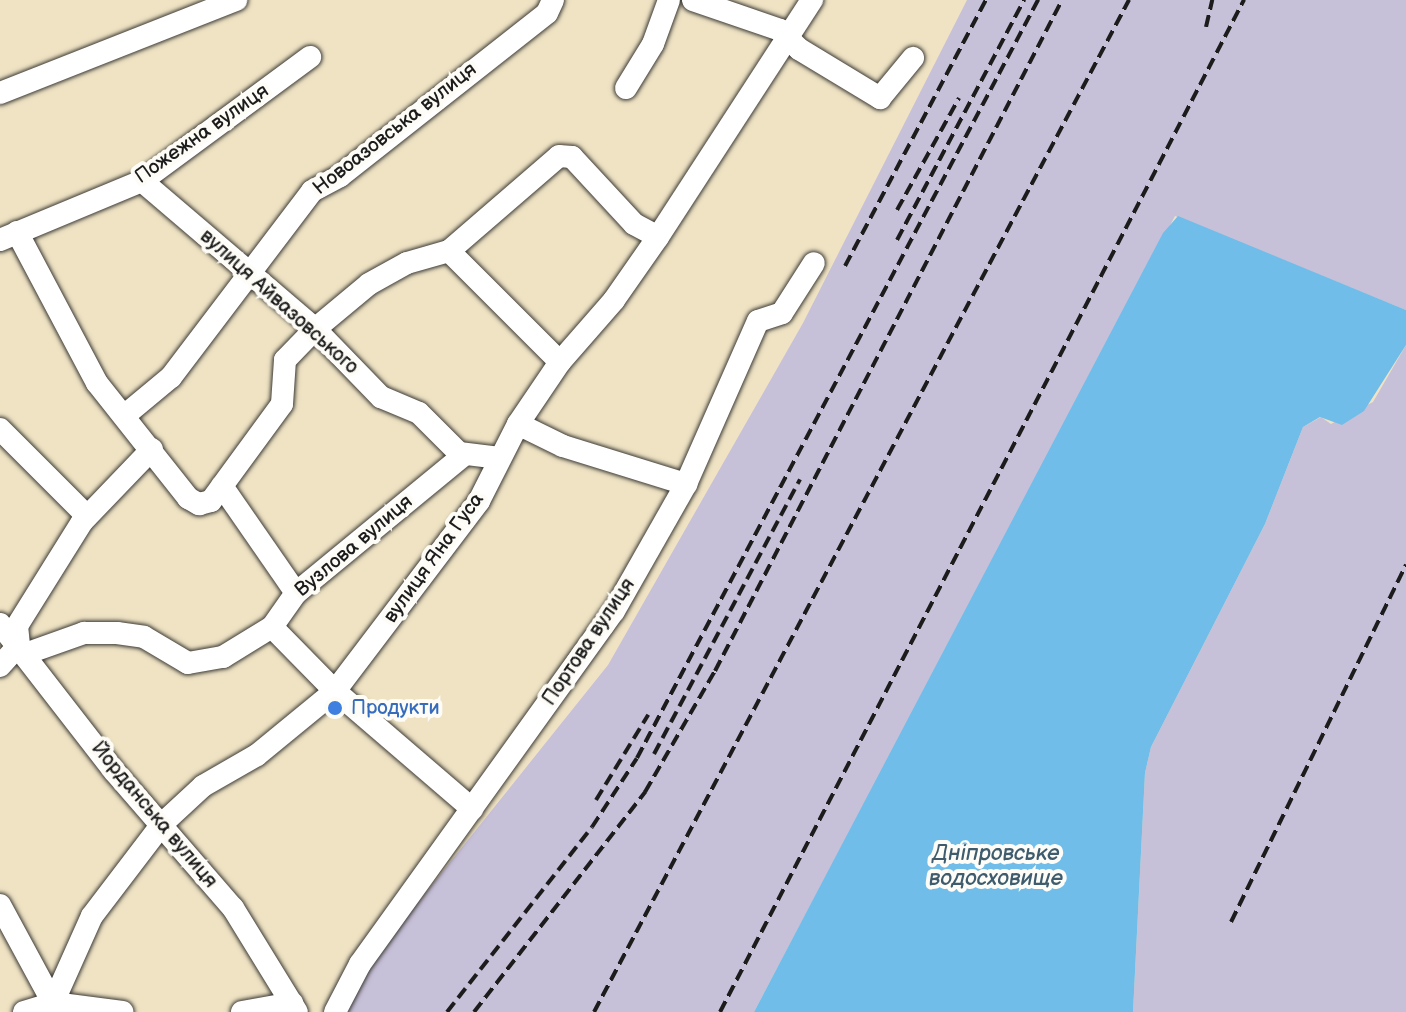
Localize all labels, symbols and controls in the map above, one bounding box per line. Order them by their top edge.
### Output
street label: Новоазовська вулиця [308,58,482,200]
street label: Пожежна вулиця [131,79,273,189]
street label: вулиця Айвазовського [195,224,363,380]
street label: вулиця Яна Гуса [379,488,489,628]
street label: Вузлова вулиця [290,490,418,602]
street label: Портова вулиця [538,574,640,710]
place label: Продукти [351,696,440,720]
marker: Продукти [326,699,344,717]
street label: Йорданська вулиця [86,737,222,893]
water label: Дніпровське водосховище [929,840,1063,892]

